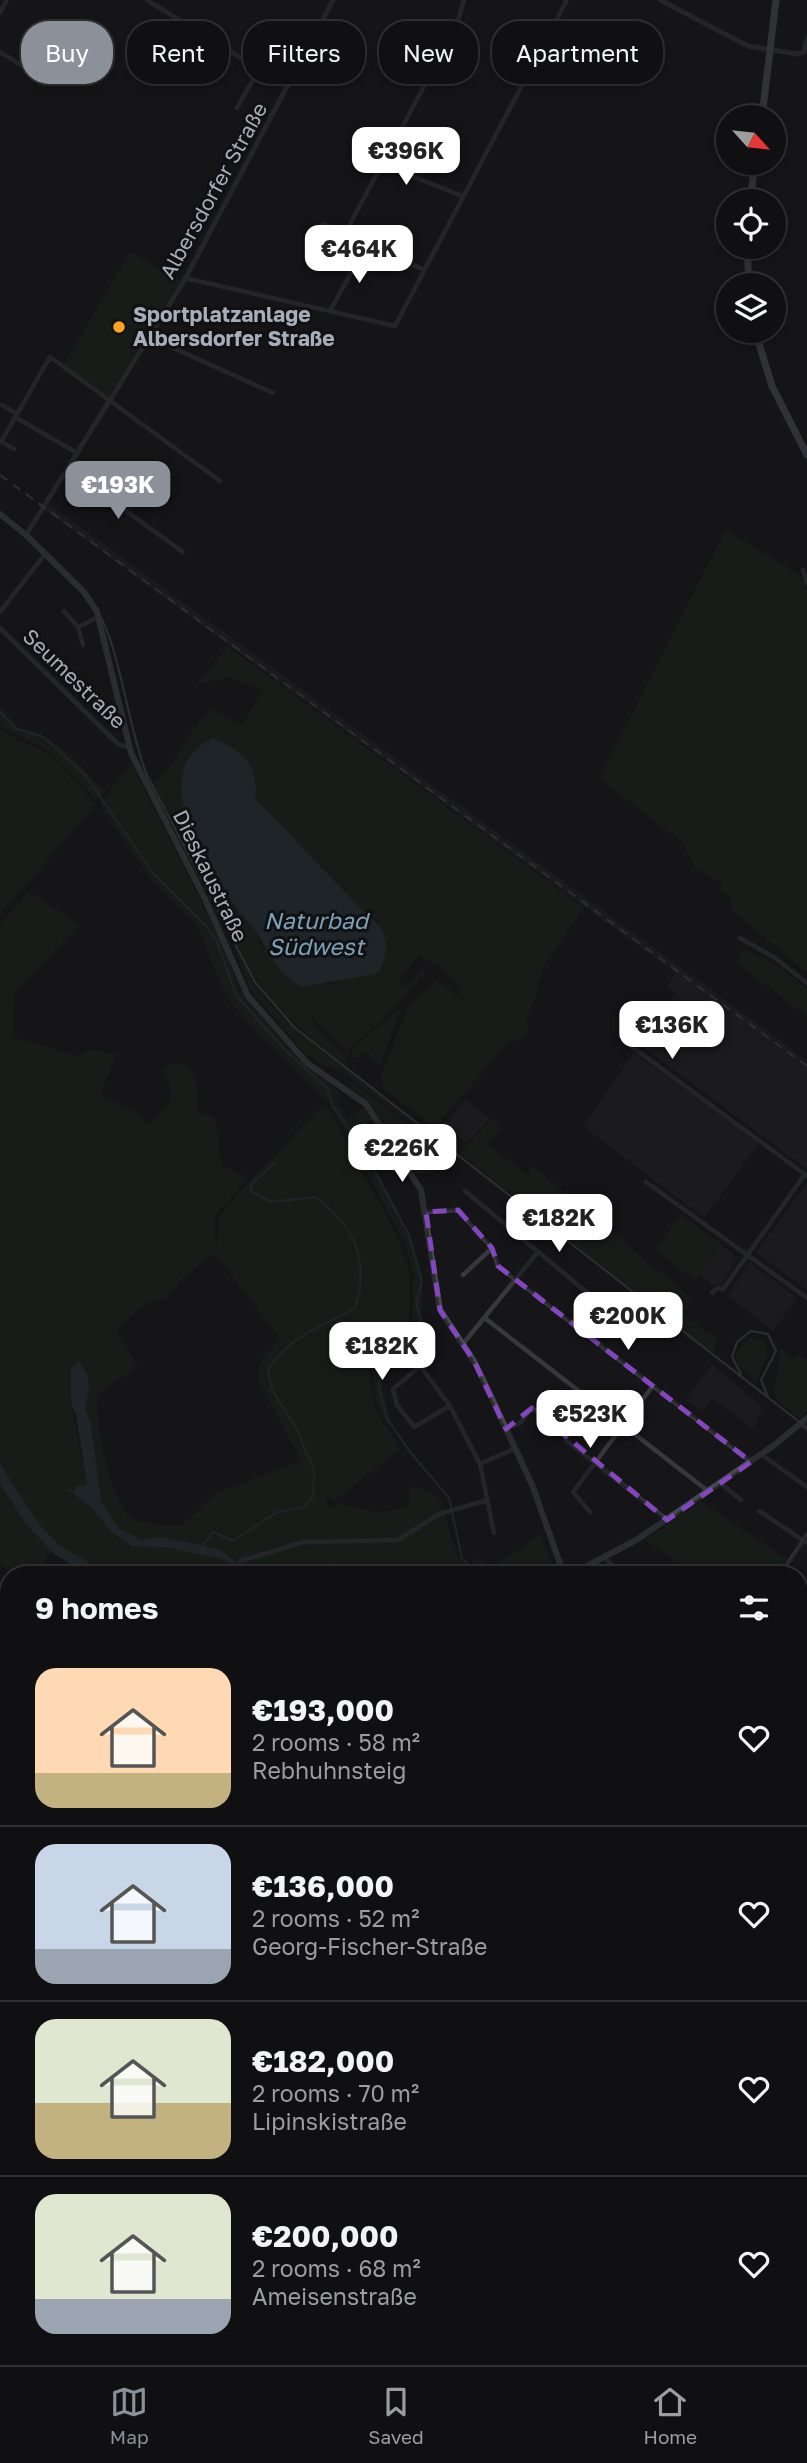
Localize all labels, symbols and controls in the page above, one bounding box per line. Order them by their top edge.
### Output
chip: Buy [21,21,113,84]
chip: Rent [127,21,229,84]
chip: Filters [243,21,365,84]
chip: New [379,21,478,84]
chip: Apartment [492,21,663,84]
street label: Albersdorfer Straße [154,98,272,283]
north arrow [716,105,786,175]
map controls [716,105,786,343]
pin: €396K [357,128,455,187]
text: €396K [368,136,444,164]
button: locate [716,189,786,259]
pin: €464K [310,226,408,285]
text: €464K [321,234,397,262]
button: layers [716,273,786,343]
place label: Sportplatzanlage Albersdorfer Straße [133,301,335,351]
marker: Sportplatzanlage Albersdorfer Straße [111,319,127,335]
pin: €193K [69,462,167,521]
text: €193K [81,470,155,498]
street label: Seumestraße [18,623,131,734]
street label: Dieskaustraße [168,805,254,946]
water label: Naturbad Südwest [264,906,371,960]
pin: €136K [623,1002,721,1061]
text: €136K [635,1010,709,1038]
pin: €226K [353,1124,451,1184]
text: €226K [364,1133,440,1161]
pin: €182K [510,1194,608,1254]
text: €182K [522,1203,596,1231]
pin: €200K [579,1292,677,1352]
text: €200K [590,1301,666,1329]
pin: €182K [333,1322,431,1382]
text: €182K [345,1331,419,1359]
pin: €523K [541,1390,639,1450]
text: €523K [553,1399,627,1427]
icon: filters [735,1589,773,1627]
text: 9 homes [35,1590,158,1626]
text: €193,000 [252,1692,394,1728]
icon: home [91,1696,175,1780]
icon: heart [735,1719,773,1757]
text: 2 rooms · 58 m² [252,1728,420,1756]
text: Rebhuhnsteig [252,1756,406,1784]
text: €136,000 [252,1868,394,1904]
icon: home [91,1872,175,1956]
icon: heart [735,1895,773,1933]
text: 2 rooms · 52 m² [252,1904,419,1932]
text: Georg-Fischer-Straße [252,1932,487,1960]
text: €182,000 [252,2043,394,2079]
icon: home [91,2047,175,2131]
icon: heart [735,2070,773,2108]
text: 2 rooms · 70 m² [252,2079,419,2107]
text: Lipinskistraße [252,2107,407,2135]
text: €200,000 [252,2218,399,2254]
icon: home [91,2222,175,2306]
icon: heart [735,2245,773,2283]
text: 2 rooms · 68 m² [252,2254,421,2282]
text: Ameisenstraße [252,2282,417,2310]
tab: Map [110,2383,149,2448]
tab: Saved [368,2383,424,2448]
tab: Home [643,2383,697,2448]

